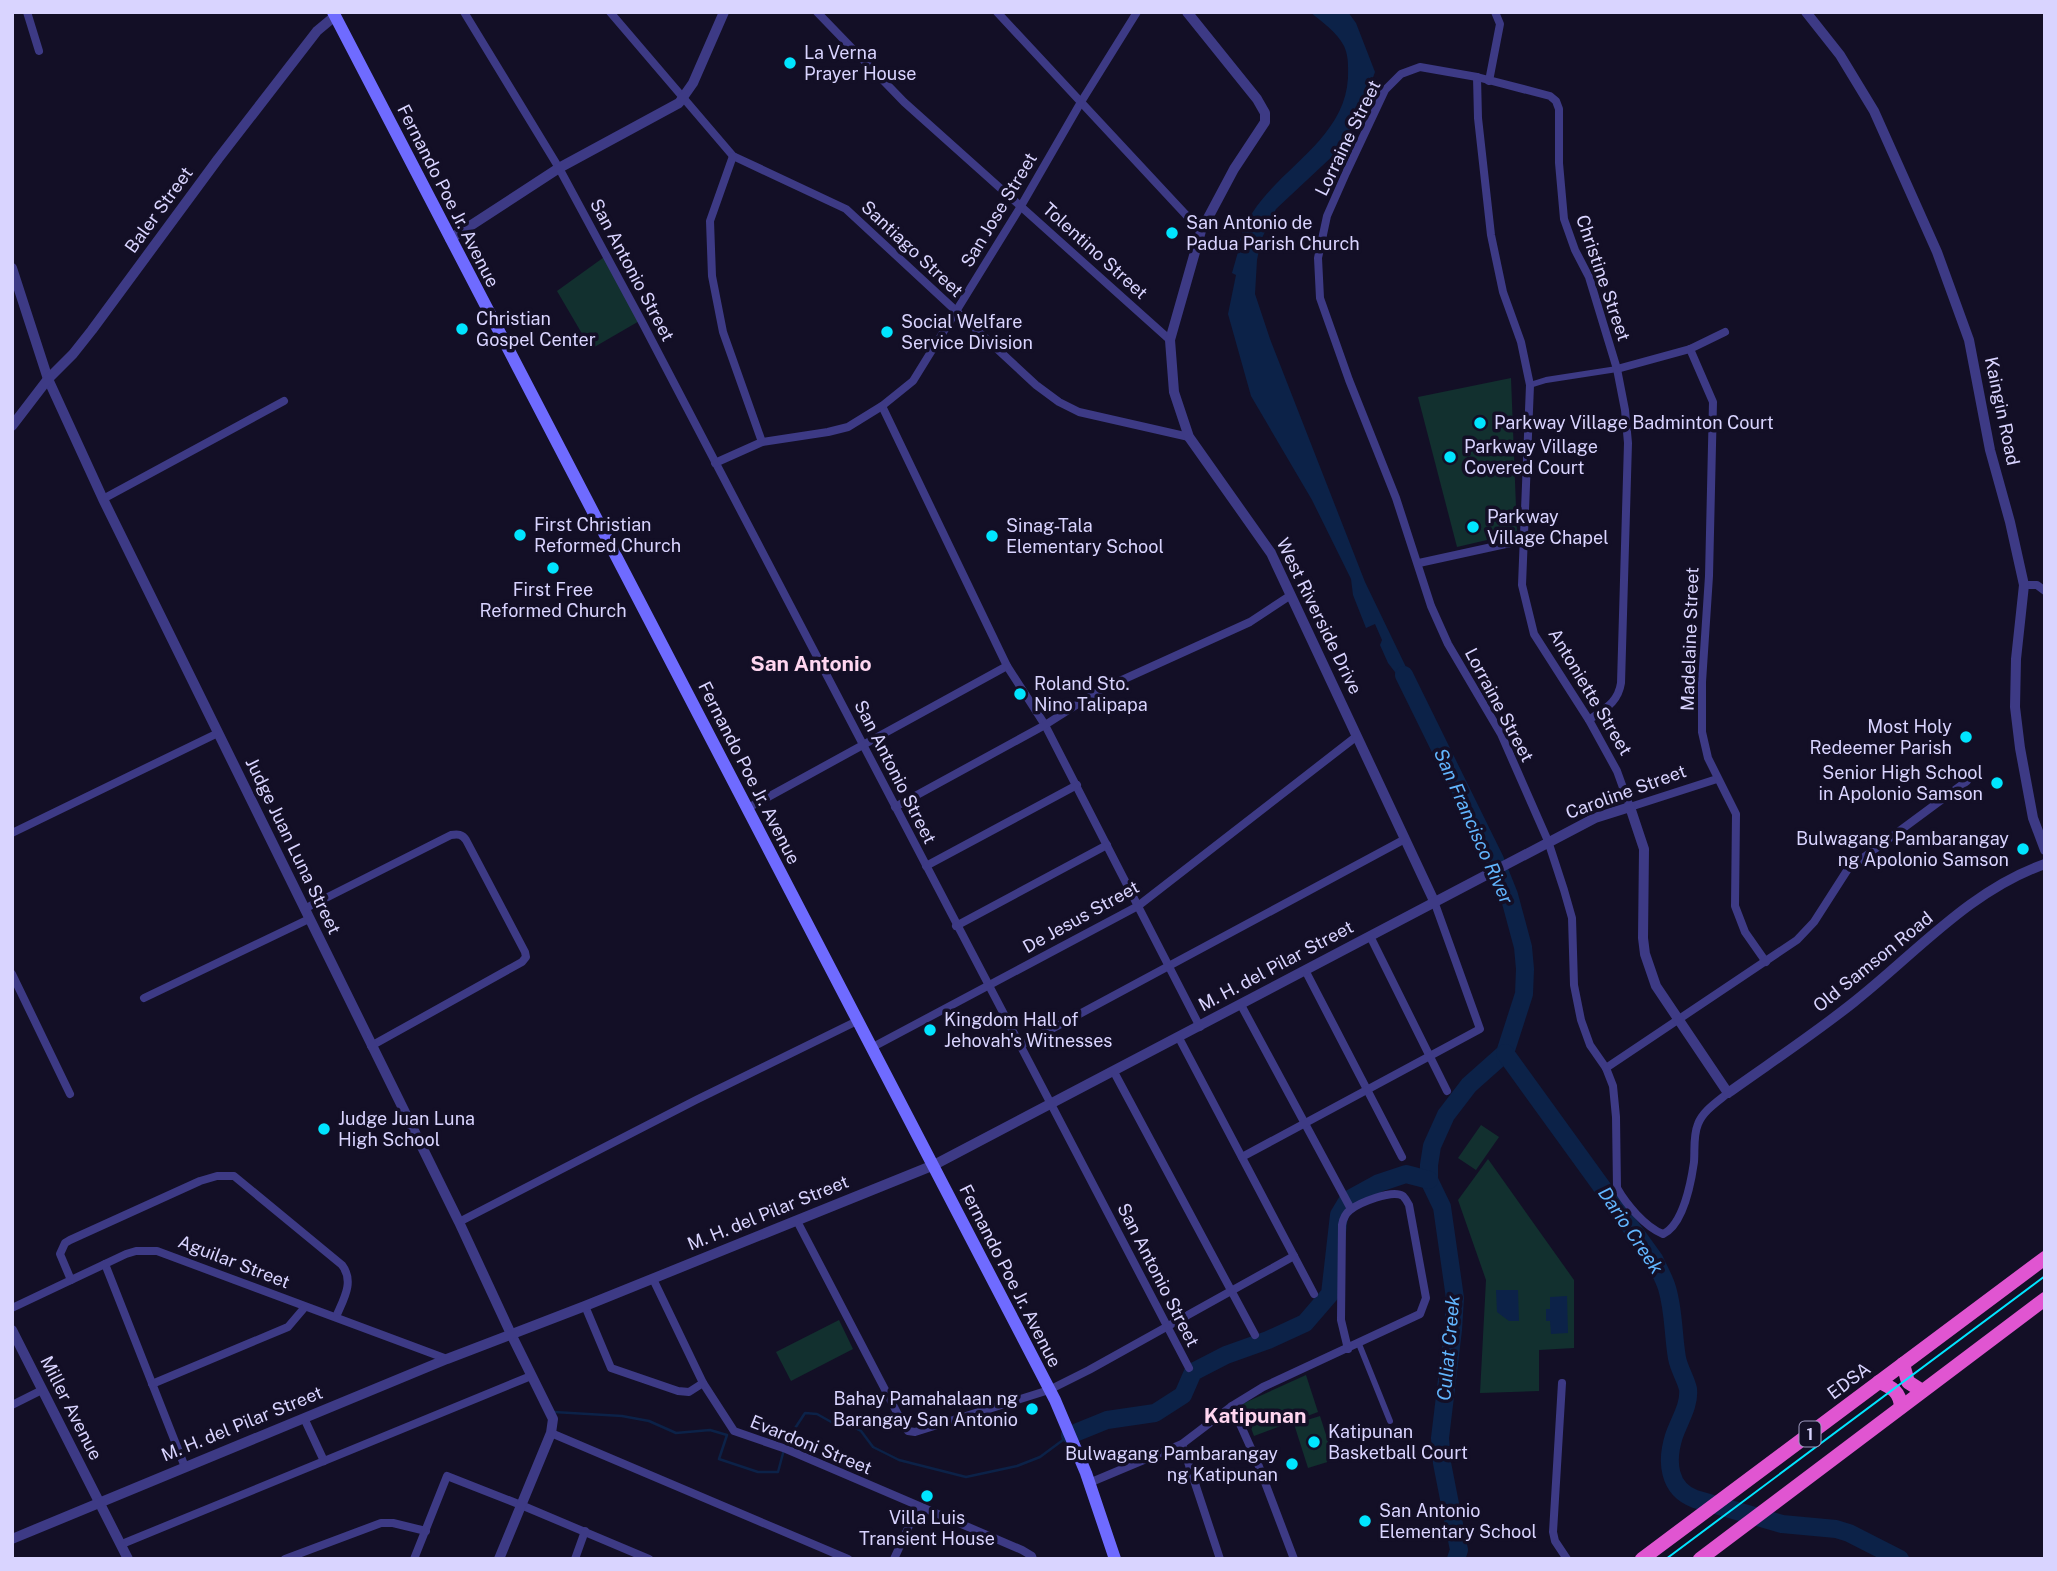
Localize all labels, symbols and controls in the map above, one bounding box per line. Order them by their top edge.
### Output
place label: La Verna Prayer House [804,42,916,84]
marker: La Verna Prayer House [782,55,798,71]
street label: Lorraine Street [1311,77,1385,199]
street label: Fernando Poe Jr. Avenue [393,101,504,291]
street label: San Jose Street [956,149,1041,271]
street label: Baler Street [120,163,197,257]
street label: San Antonio Street [586,195,679,345]
street label: Santiago Street [857,196,968,301]
street label: Tolentino Street [1039,198,1152,303]
place label: San Antonio de Padua Parish Church [1186,212,1360,254]
street label: Christine Street [1572,212,1635,344]
marker: San Antonio de Padua Parish Church [1164,225,1180,241]
place label: Christian Gospel Center [476,308,596,350]
place label: Social Welfare Service Division [901,311,1033,353]
marker: Christian Gospel Center [454,321,470,337]
marker: Social Welfare Service Division [879,324,895,340]
street label: Kaingin Road [1981,355,2024,467]
place label: Parkway Village Badminton Court [1494,412,1774,433]
marker: Parkway Village Badminton Court [1472,415,1488,431]
place label: Parkway Village Covered Court [1464,436,1598,478]
marker: Parkway Village Covered Court [1442,449,1458,465]
place label: Parkway Village Chapel [1487,506,1609,548]
place label: First Christian Reformed Church [534,514,681,556]
place label: Sinag-Tala Elementary School [1006,515,1164,557]
marker: Parkway Village Chapel [1465,519,1481,535]
marker: First Christian Reformed Church [512,527,528,543]
marker: Sinag-Tala Elementary School [984,528,1000,544]
street label: West Riverside Drive [1272,534,1366,697]
marker: First Free Reformed Church [545,560,561,576]
street label: Madelaine Street [1676,567,1703,711]
place label: First Free Reformed Church [479,579,627,621]
street label: Antoniette Street [1544,625,1637,759]
street label: Lorraine Street [1461,644,1538,765]
district label: San Antonio [750,651,872,676]
place label: Roland Sto. Nino Talipapa [1034,673,1148,715]
street label: Fernando Poe Jr. Avenue [694,678,805,868]
marker: Roland Sto. Nino Talipapa [1012,686,1028,702]
street label: San Antonio Street [850,696,941,847]
place label: Most Holy Redeemer Parish [1809,716,1952,758]
marker: Most Holy Redeemer Parish [1958,729,1974,745]
water label: San Francisco River [1430,745,1519,908]
street label: Judge Juan Luna Street [242,754,345,938]
street label: Caroline Street [1563,760,1689,823]
place label: Senior High School in Apolonio Samson [1818,762,1983,804]
marker: Senior High School in Apolonio Samson [1989,775,2005,791]
place label: Bulwagang Pambarangay ng Apolonio Samson [1796,828,2009,870]
marker: Bulwagang Pambarangay ng Apolonio Samson [2015,841,2031,857]
street label: De Jesus Street [1019,876,1143,957]
street label: Old Samson Road [1809,907,1937,1016]
street label: M. H. del Pilar Street [1195,916,1357,1015]
place label: Kingdom Hall of Jehovah's Witnesses [944,1009,1112,1051]
marker: Kingdom Hall of Jehovah's Witnesses [922,1022,938,1038]
place label: Judge Juan Luna High School [338,1108,475,1150]
marker: Judge Juan Luna High School [316,1121,332,1137]
street label: M. H. del Pilar Street [684,1171,852,1255]
street label: Fernando Poe Jr. Avenue [955,1181,1066,1371]
water label: Dario Creek [1594,1182,1669,1278]
street label: San Antonio Street [1113,1199,1204,1350]
street label: Aguilar Street [175,1231,293,1292]
water label: Culiat Creek [1432,1294,1464,1402]
street label: Miller Avenue [36,1352,107,1463]
street label: EDSA [1823,1358,1874,1403]
street label: M. H. del Pilar Street [158,1382,326,1466]
place label: Bahay Pamahalaan ng Barangay San Antonio [833,1388,1018,1430]
marker: Bahay Pamahalaan ng Barangay San Antonio [1024,1401,1040,1417]
district label: Katipunan [1204,1403,1306,1428]
street label: Evardoni Street [747,1411,875,1478]
place label: Katipunan Basketball Court [1328,1421,1468,1463]
road number: 1 [1800,1422,1820,1446]
marker: Katipunan Basketball Court [1306,1434,1322,1450]
place label: Bulwagang Pambarangay ng Katipunan [1065,1443,1278,1485]
marker: Bulwagang Pambarangay ng Katipunan [1284,1456,1300,1472]
marker: Villa Luis Transient House [919,1488,935,1504]
place label: San Antonio Elementary School [1379,1500,1537,1542]
place label: Villa Luis Transient House [859,1507,995,1549]
marker: San Antonio Elementary School [1357,1513,1373,1529]

